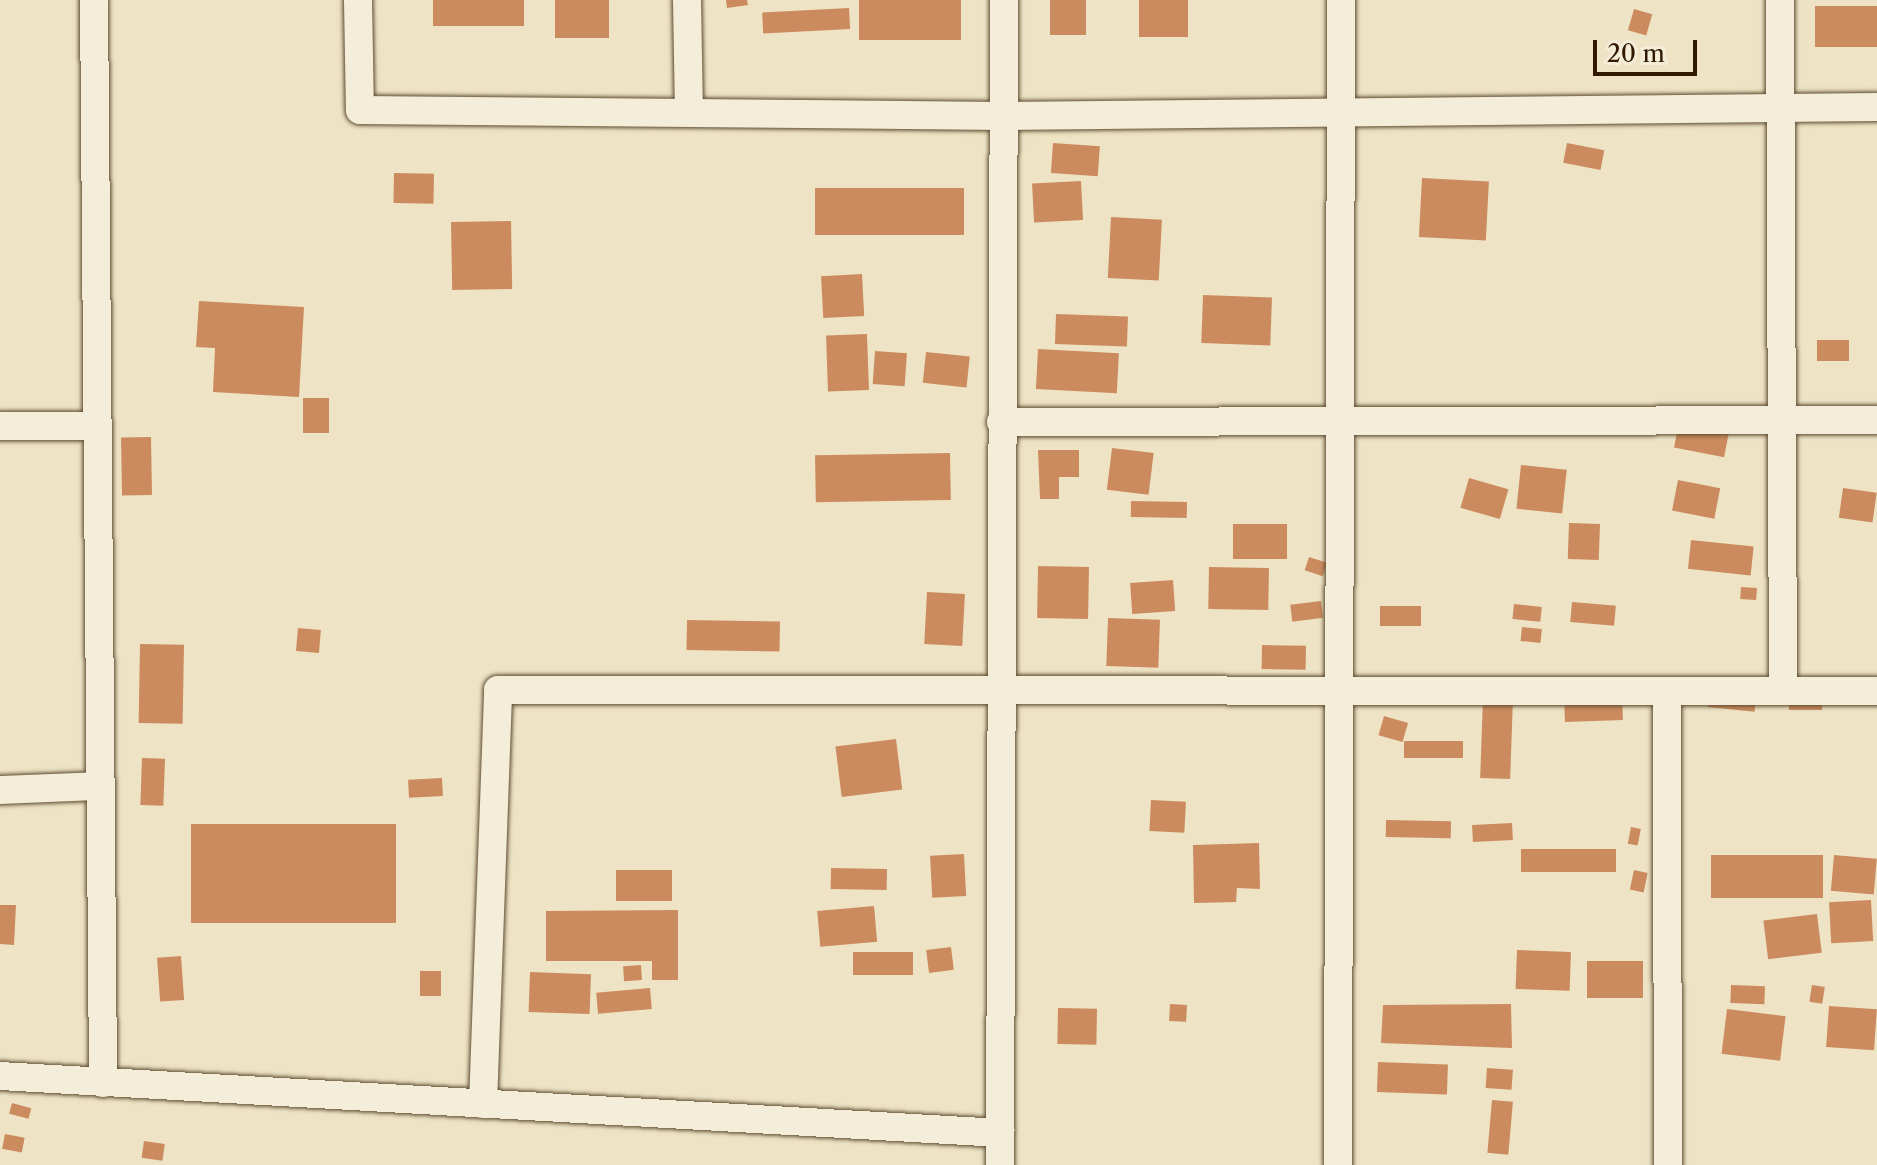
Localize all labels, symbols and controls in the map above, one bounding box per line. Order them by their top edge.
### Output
scale bar [1597,24,1701,74]
text: 20 m [1607,39,1665,68]

